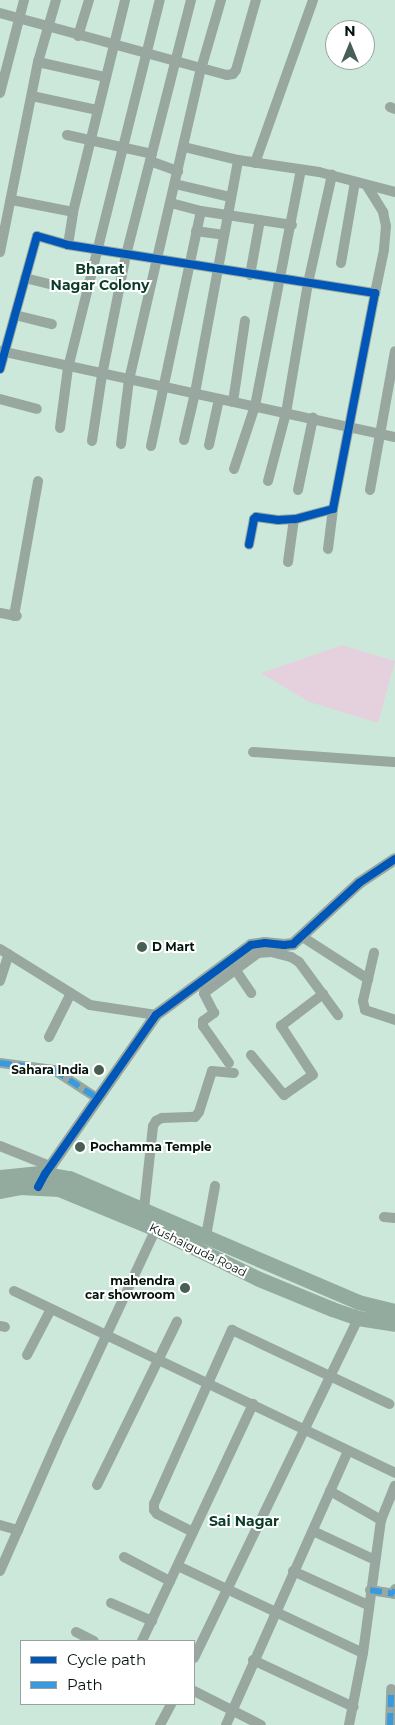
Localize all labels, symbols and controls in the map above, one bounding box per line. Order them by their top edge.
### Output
north arrow [325,20,375,70]
text: N [344,22,356,40]
district label: Bharat Nagar Colony [51,261,149,294]
place label: D Mart [152,940,195,954]
marker: D Mart [136,941,148,953]
place label: Sahara India [11,1063,89,1077]
marker: Sahara India [93,1064,105,1076]
place label: Pochamma Temple [90,1140,212,1154]
marker: Pochamma Temple [74,1141,86,1153]
street label: Kushaiguda Road [147,1220,249,1280]
place label: mahendra car showroom [85,1274,175,1302]
marker: mahendra car showroom [179,1282,191,1294]
district label: Sai Nagar [209,1513,279,1529]
legend [20,1640,195,1705]
text: Cycle path [67,1650,146,1669]
text: Path [67,1675,103,1694]

